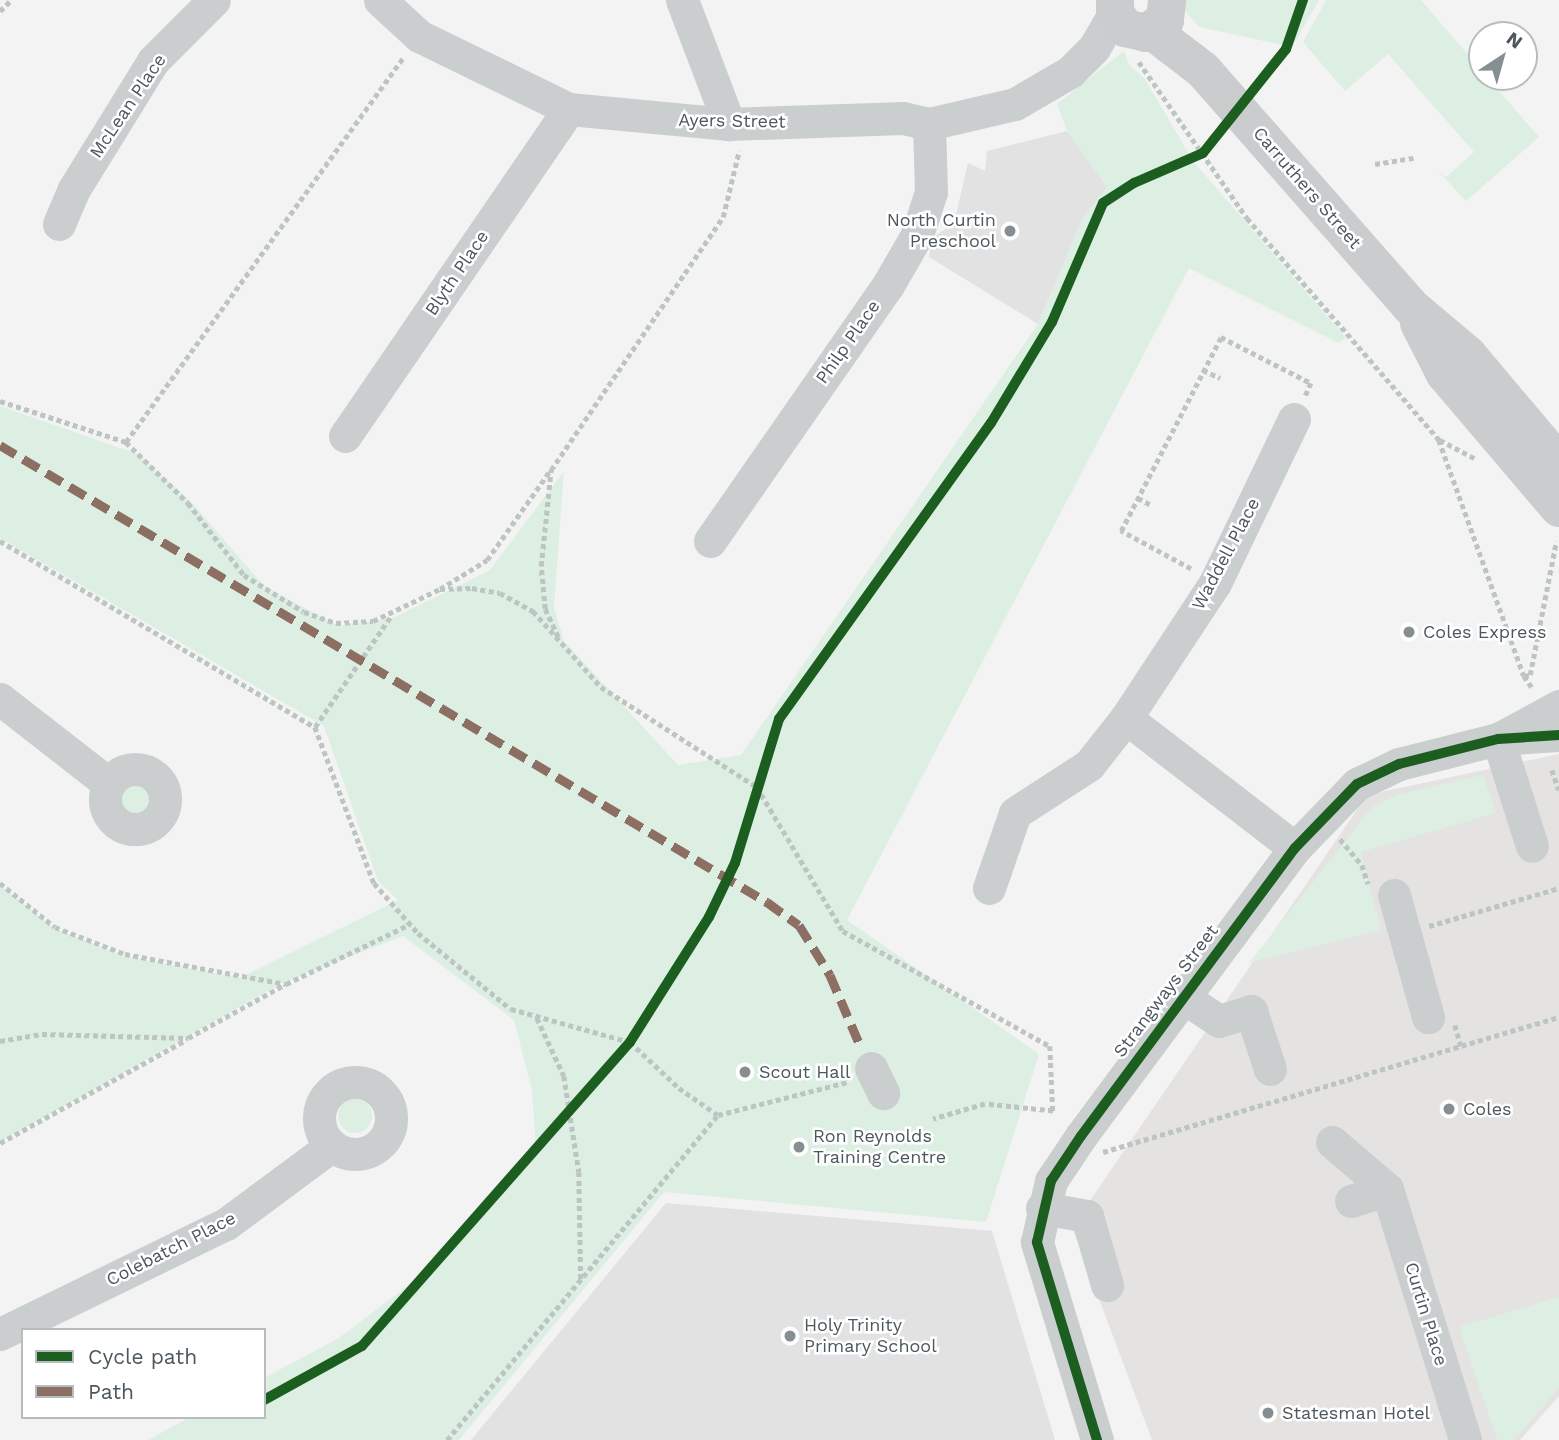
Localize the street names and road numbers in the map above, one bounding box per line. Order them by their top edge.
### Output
street label: McLean Place [85,50,171,162]
street label: Ayers Street [678,109,786,133]
street label: Carruthers Street [1248,123,1366,253]
street label: Blyth Place [421,226,493,320]
street label: Philp Place [811,296,885,388]
street label: Waddell Place [1187,494,1265,614]
street label: Strangways Street [1109,921,1223,1061]
street label: Colebatch Place [103,1207,239,1291]
street label: Curtin Place [1400,1260,1452,1368]

